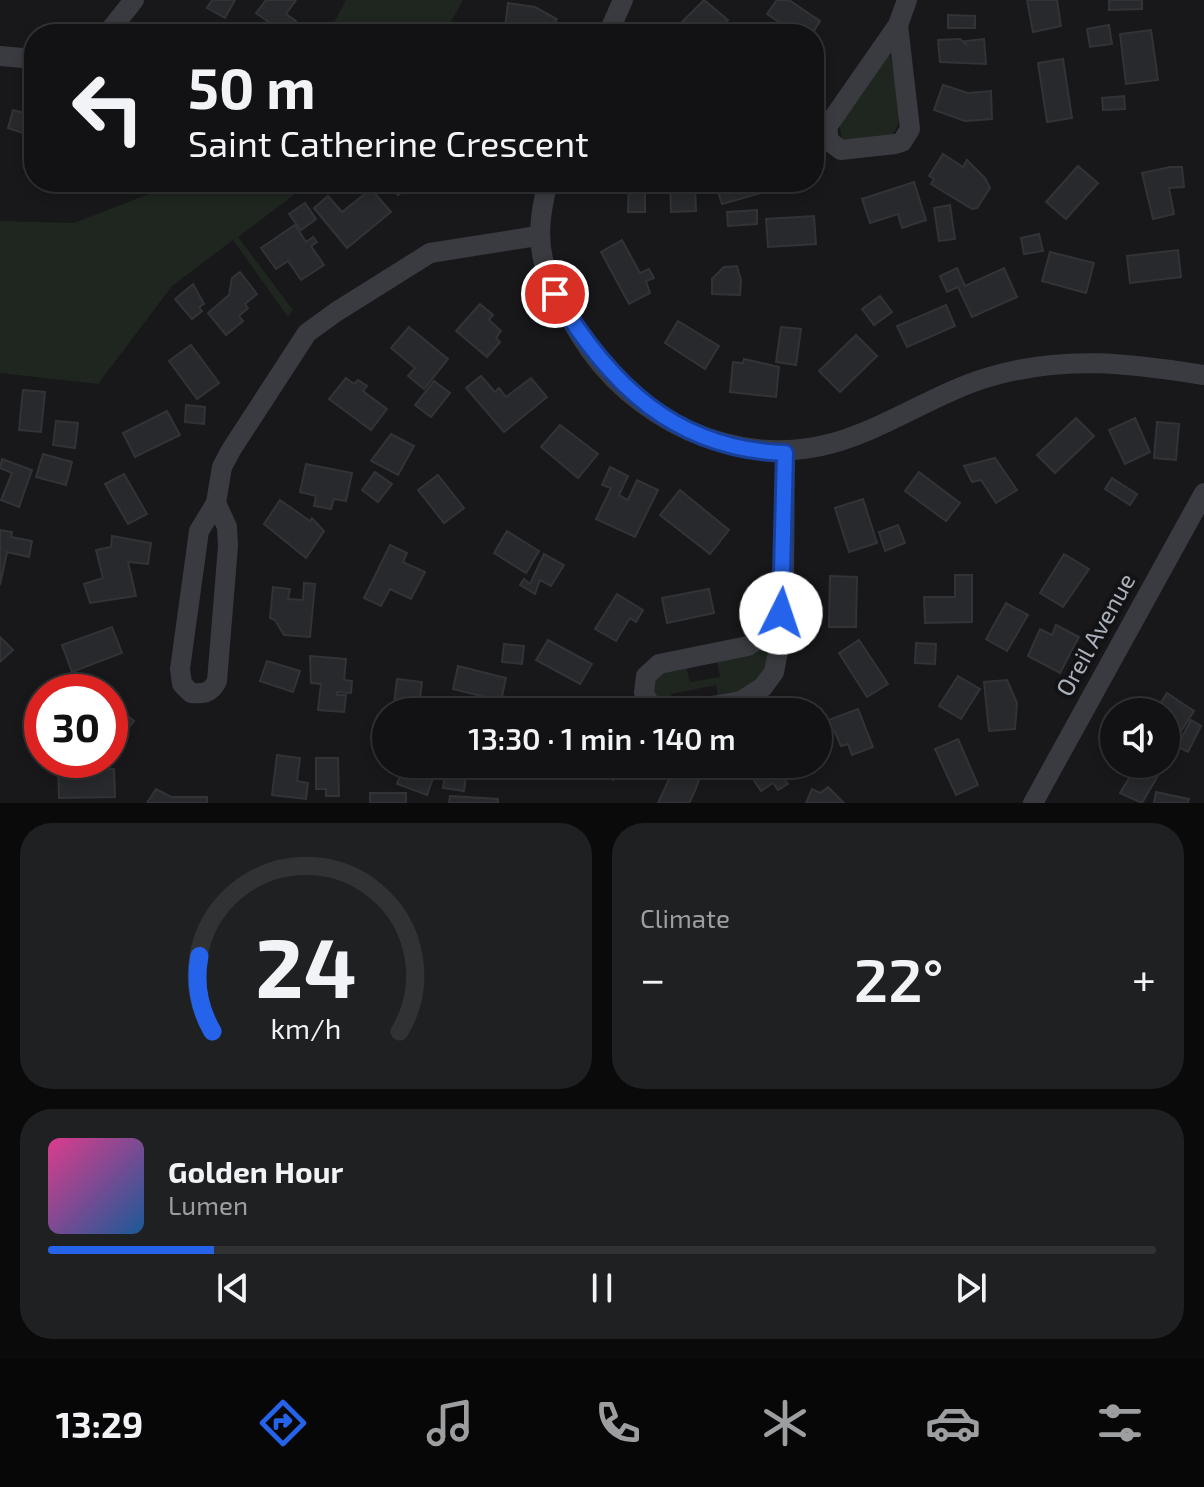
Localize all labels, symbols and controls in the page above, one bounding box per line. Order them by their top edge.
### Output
text: 50 m [188,53,316,120]
icon: left [56,56,160,160]
text: Saint Catherine Crescent [188,121,589,164]
pin [521,260,589,328]
icon: arrive [533,272,577,316]
street label: Oreil Avenue [1049,568,1140,701]
position arrow [739,571,823,655]
speed limit sign: 30 [24,674,128,778]
map controls [1100,698,1180,778]
button: sound [1100,698,1180,778]
text: 13:30 · 1 min · 140 m [468,720,736,756]
text: Climate [640,902,730,933]
text: 24 [255,915,357,1015]
text: 22° [854,942,944,1014]
text: − [640,951,666,1004]
text: + [1132,951,1156,1004]
text: km/h [271,1010,341,1045]
text: Golden Hour [168,1153,343,1189]
text: Lumen [168,1189,248,1220]
icon: previous [211,1266,255,1310]
icon: pause [580,1266,624,1310]
icon: next [949,1266,993,1310]
icon: directions [255,1395,311,1451]
icon: music [422,1395,478,1451]
icon: phone [590,1395,646,1451]
icon: climate [757,1395,813,1451]
icon: car [925,1395,981,1451]
icon: filters [1092,1395,1148,1451]
text: 13:29 [56,1402,143,1445]

